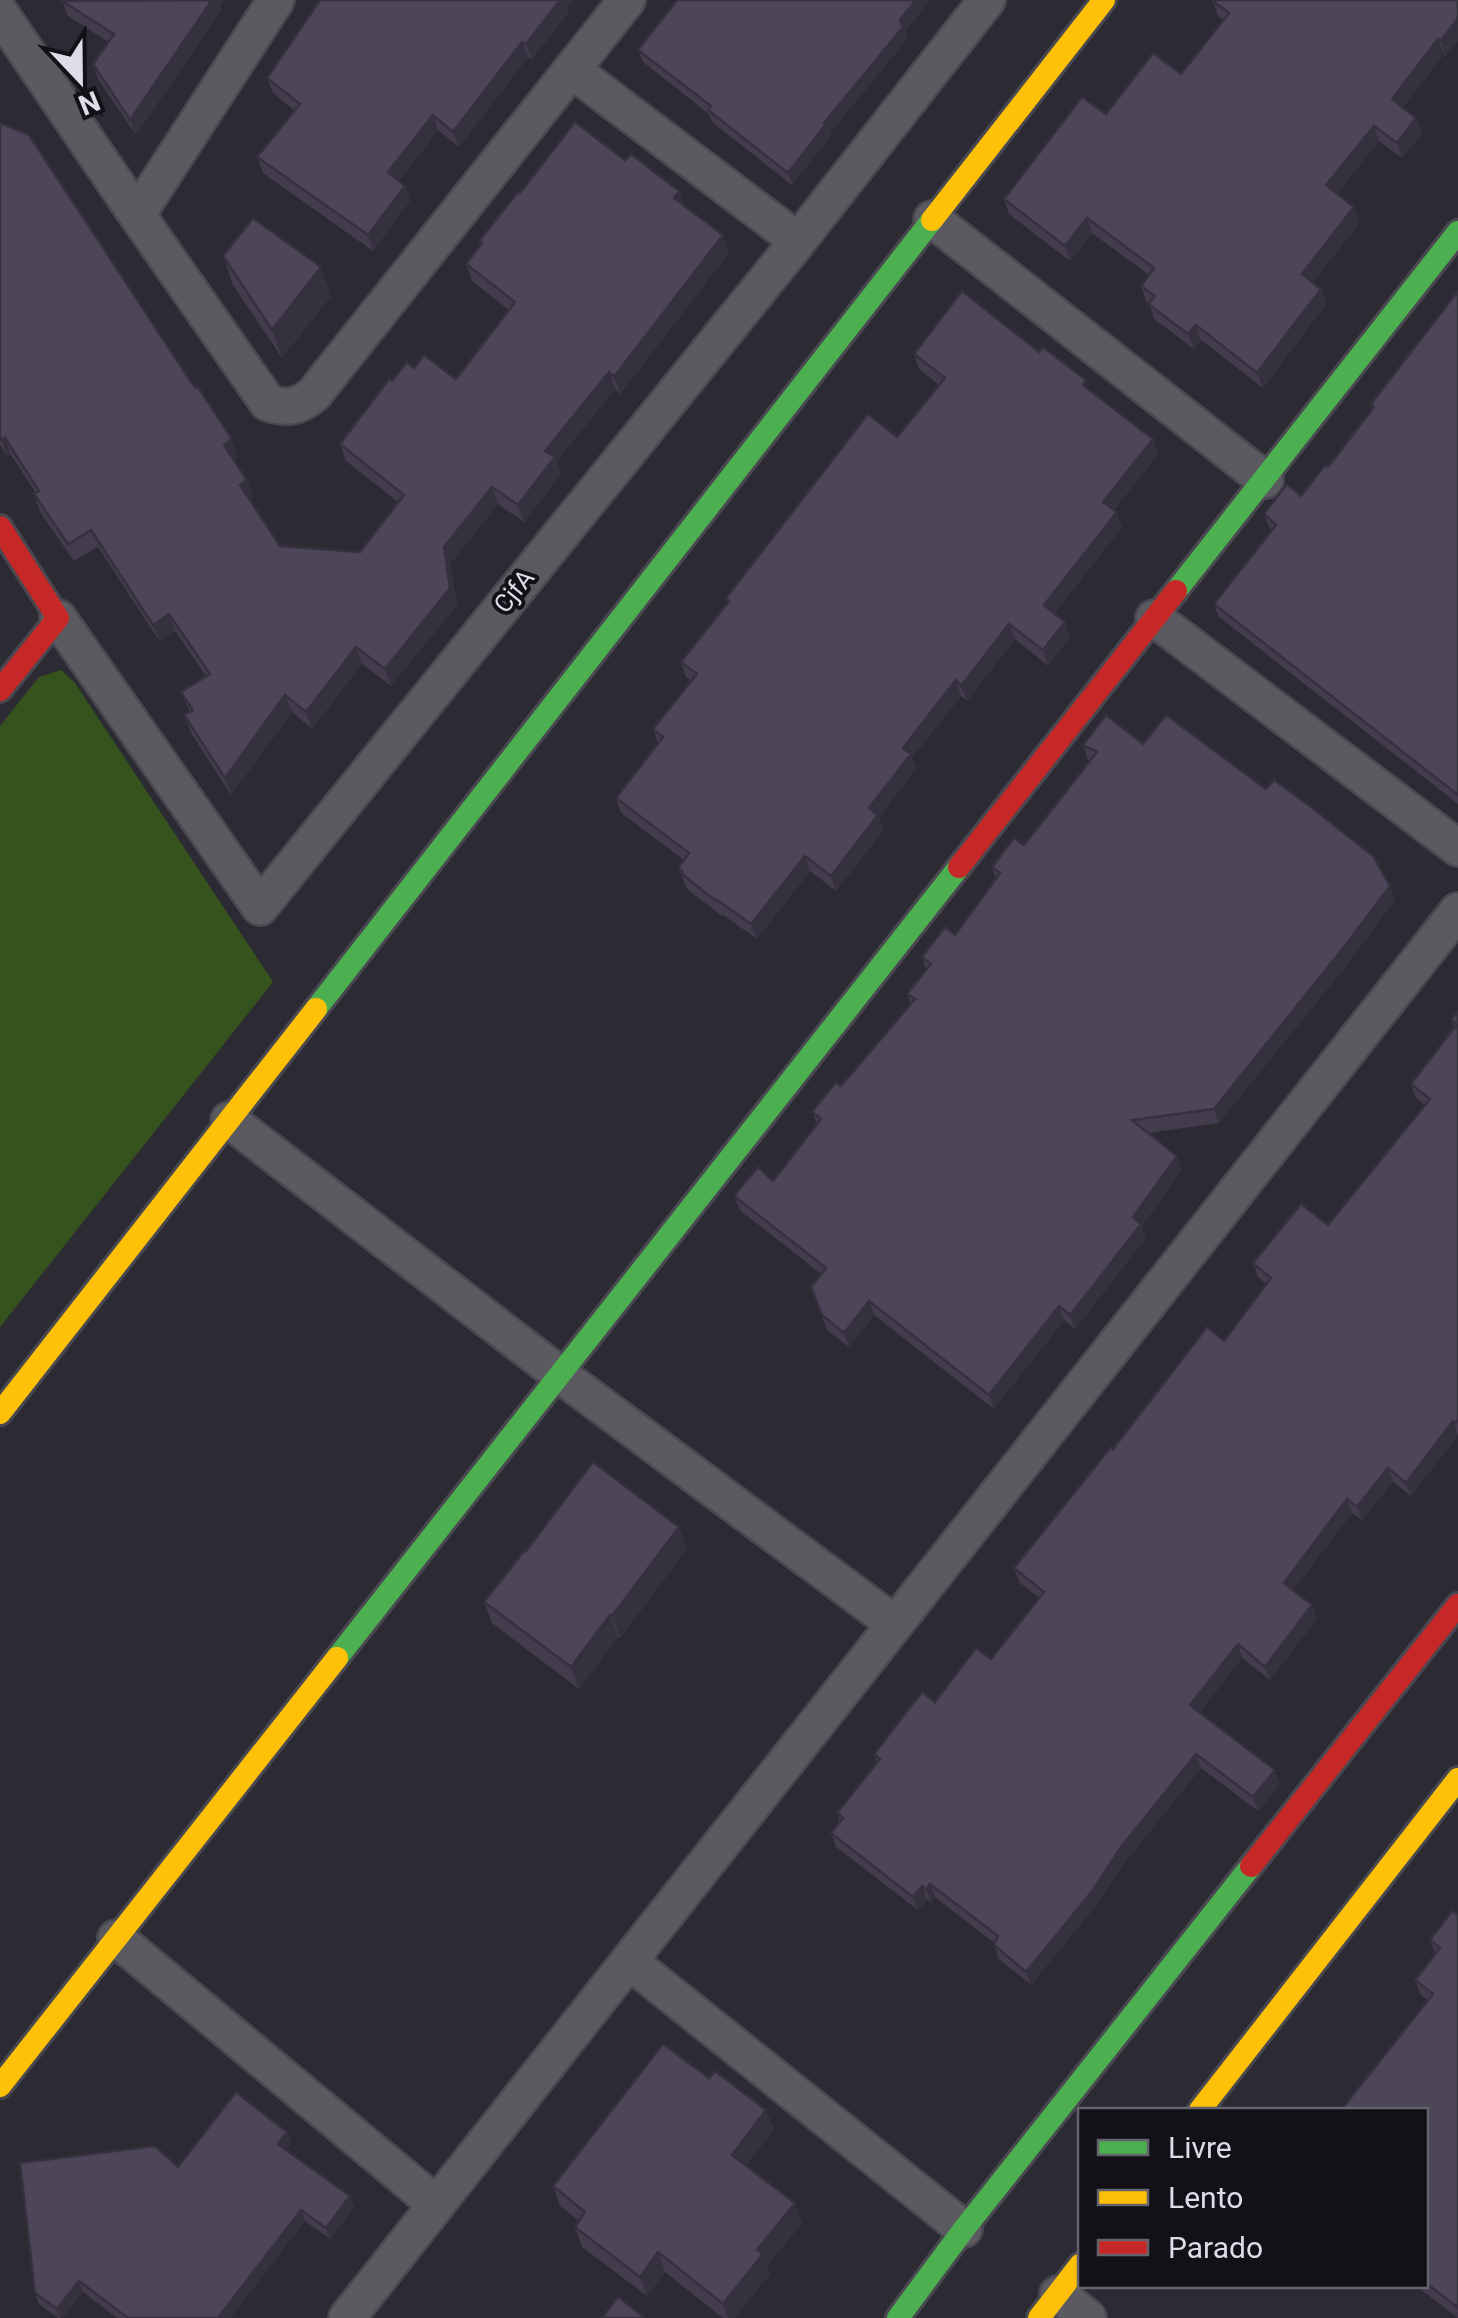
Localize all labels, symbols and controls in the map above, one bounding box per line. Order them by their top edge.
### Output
north arrow [30,30,130,130]
text: N [74,84,105,122]
street label: CjfA [488,564,540,618]
legend [1078,2108,1428,2288]
text: Livre [1168,2130,1232,2165]
text: Lento [1168,2180,1243,2215]
text: Parado [1168,2230,1263,2265]

